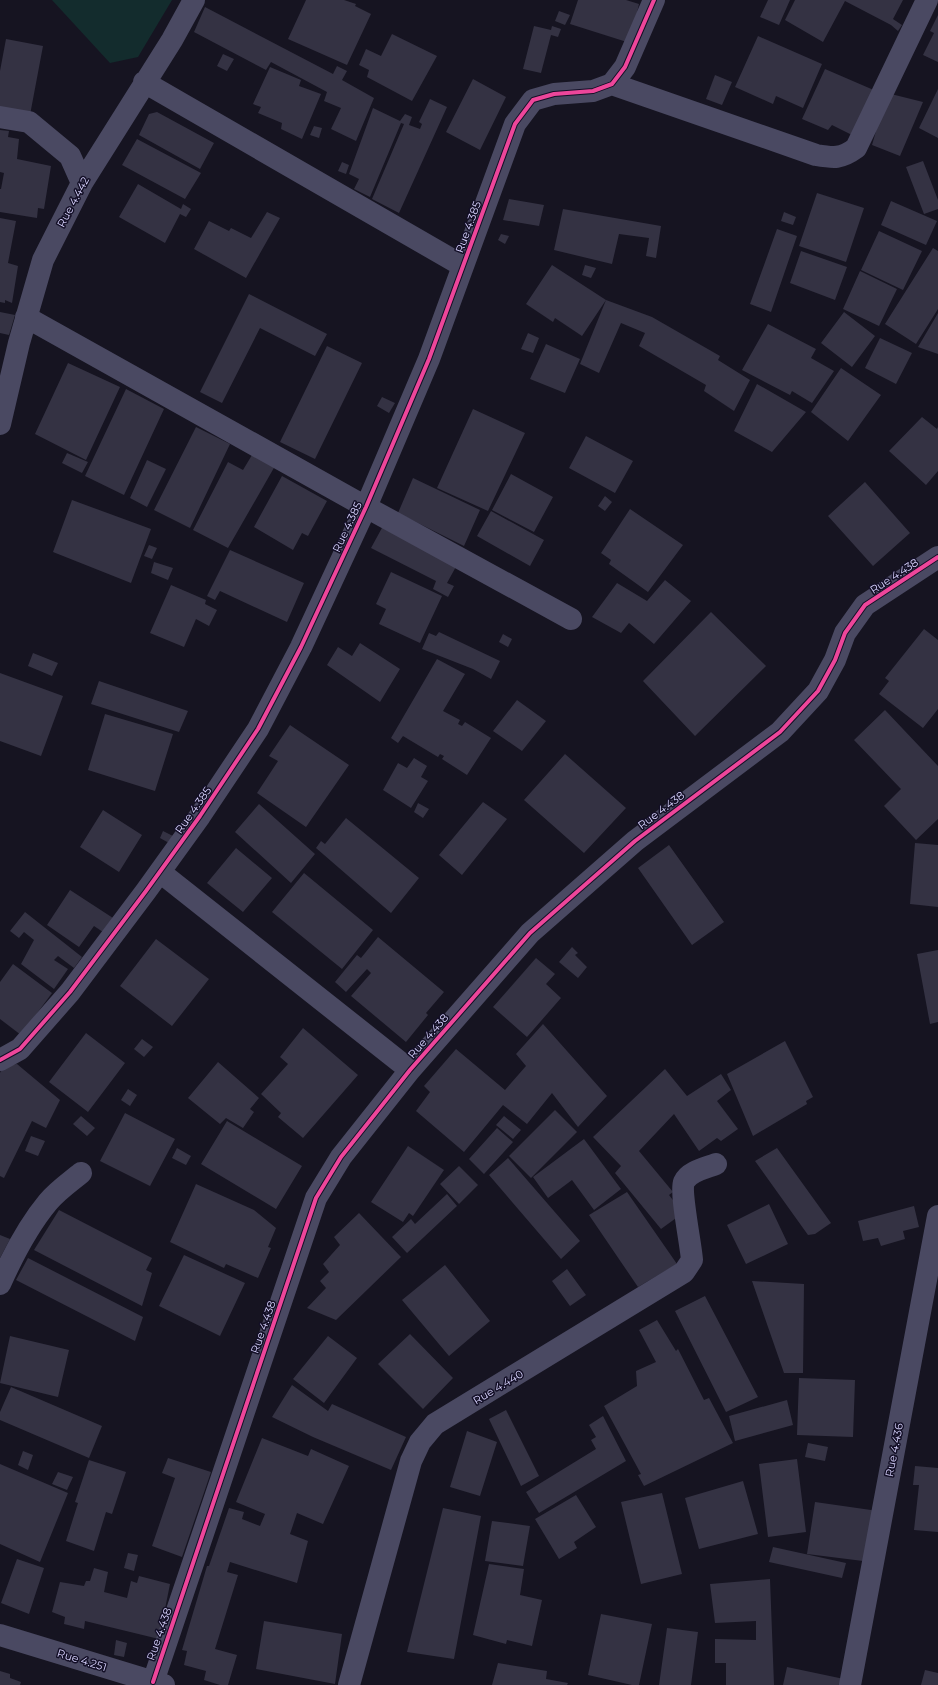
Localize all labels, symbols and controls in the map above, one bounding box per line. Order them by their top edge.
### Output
street label: Rue 4.442 [54,174,92,230]
street label: Rue 4.385 [452,199,484,255]
street label: Rue 4.385 [329,499,365,555]
street label: Rue 4.438 [867,555,921,597]
street label: Rue 4.385 [172,784,214,836]
street label: Rue 4.438 [635,788,687,832]
street label: Rue 4.438 [405,1011,451,1061]
street label: Rue 4.438 [247,1299,279,1355]
street label: Rue 4.440 [470,1366,526,1408]
street label: Rue 4.436 [882,1422,906,1478]
street label: Rue 4.438 [143,1606,175,1662]
street label: Rue 4.251 [55,1646,109,1674]

